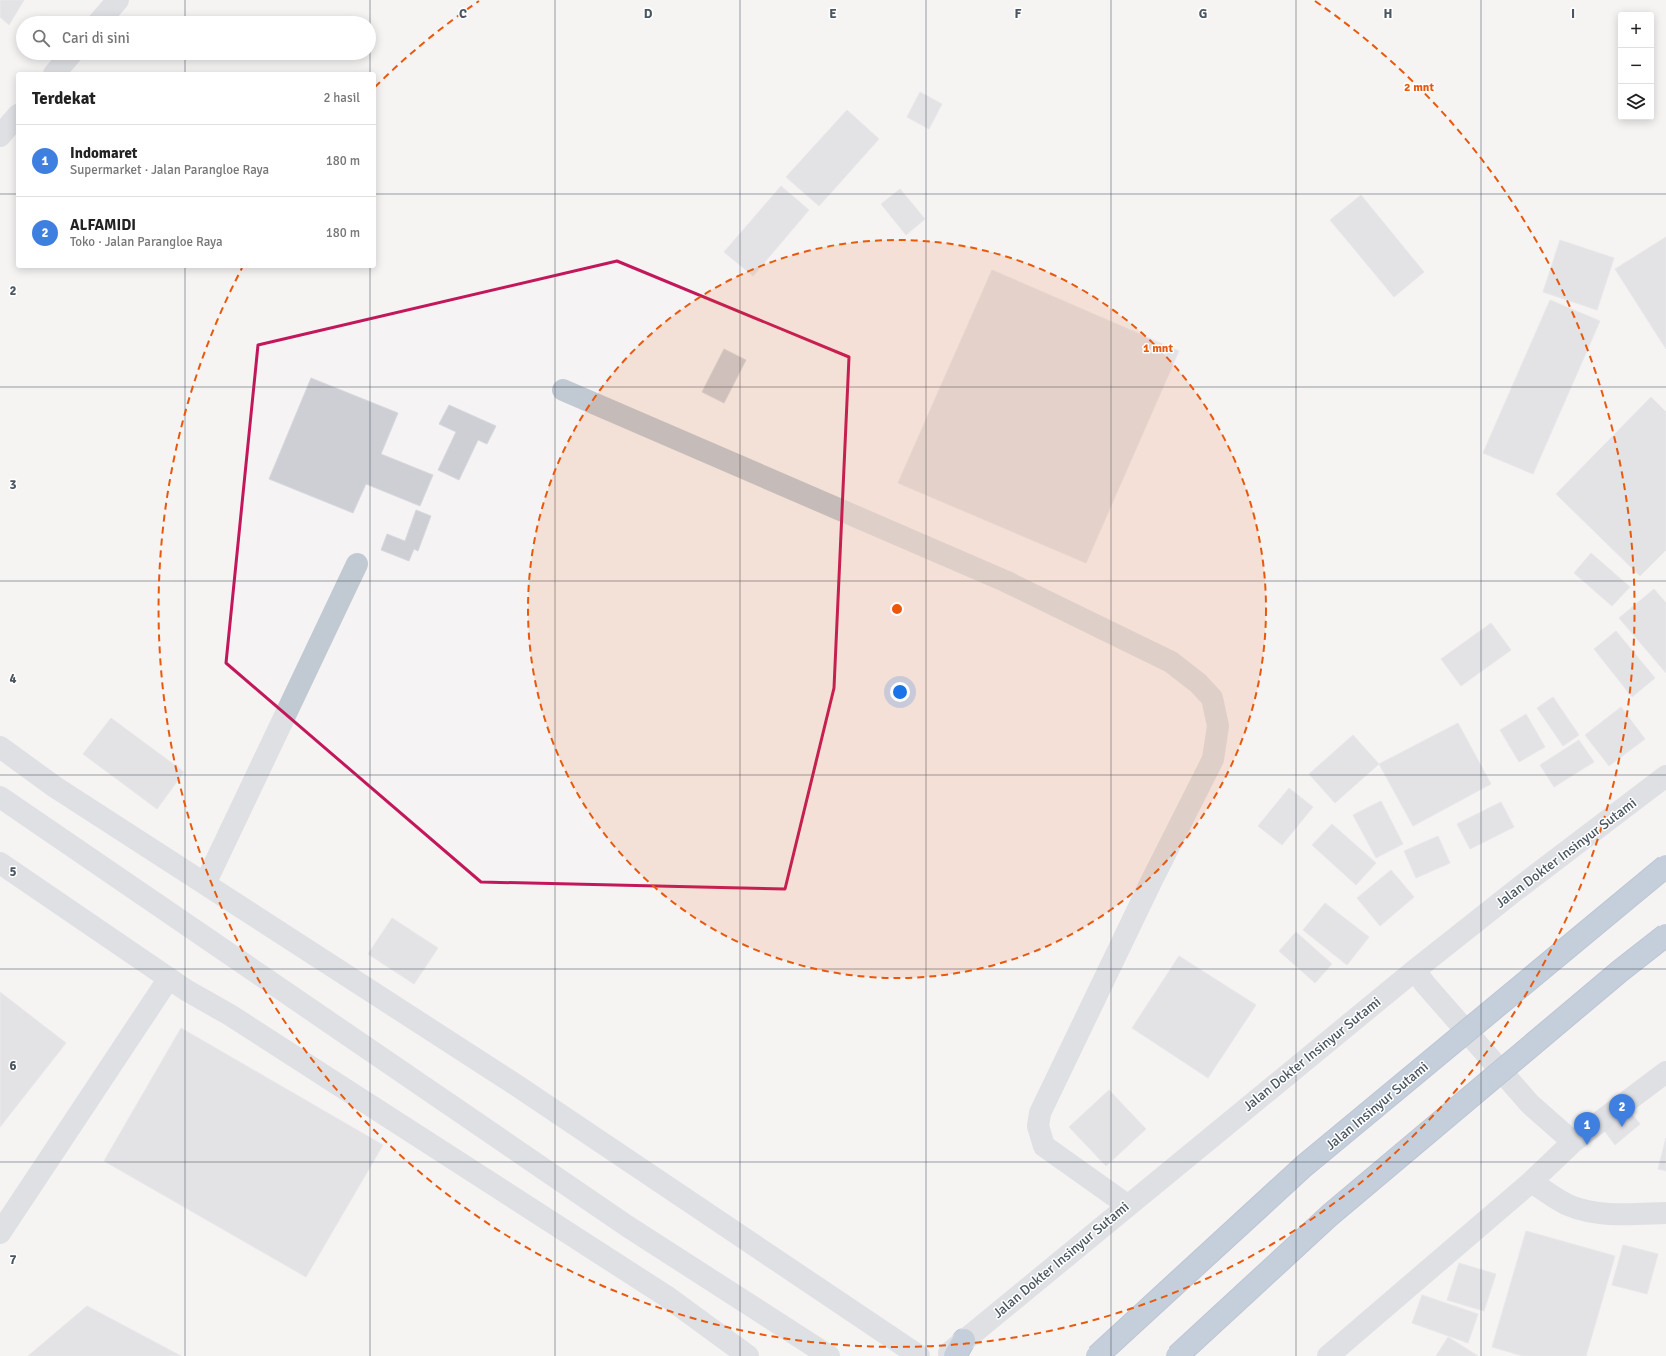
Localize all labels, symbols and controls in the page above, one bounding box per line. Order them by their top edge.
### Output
text: C [459,6,467,22]
text: D [644,6,653,22]
text: E [829,6,837,22]
text: F [1015,6,1022,22]
text: G [1199,6,1207,22]
text: H [1384,6,1392,22]
text: I [1571,6,1575,22]
map controls [1618,12,1654,120]
button: + [1618,12,1654,48]
search box [16,16,376,60]
icon: search [30,27,52,49]
text: Cari di sini [62,29,130,47]
button: − [1618,48,1654,84]
text: 2 mnt [1404,80,1434,95]
button: layers [1618,84,1654,120]
text: Terdekat [32,88,96,109]
text: 2 hasil [323,90,360,106]
text: Indomaret [70,144,137,162]
text: 1 [41,153,49,169]
text: 180 m [326,153,360,169]
text: Supermarket · Jalan Parangloe Raya [70,162,269,178]
text: ALFAMIDI [70,216,136,234]
text: 2 [41,225,49,241]
text: 180 m [326,225,360,241]
text: Toko · Jalan Parangloe Raya [70,234,223,250]
text: 2 [9,283,17,299]
text: 1 mnt [1143,341,1173,356]
text: 3 [9,477,17,493]
centre of rings [890,602,904,616]
text: 4 [9,671,17,687]
your location [890,682,910,702]
street label: Jalan Dokter Insinyur Sutami [1492,794,1640,912]
text: 5 [9,864,17,880]
street label: Jalan Dokter Insinyur Sutami [1240,993,1384,1115]
text: 6 [9,1058,17,1074]
street label: Jalan Insinyur Sutami [1322,1058,1432,1154]
pin: 2 [1609,1094,1635,1127]
pin: 1 [1574,1112,1600,1145]
street label: Jalan Dokter Insinyur Sutami [990,1198,1132,1322]
text: 7 [9,1252,17,1268]

